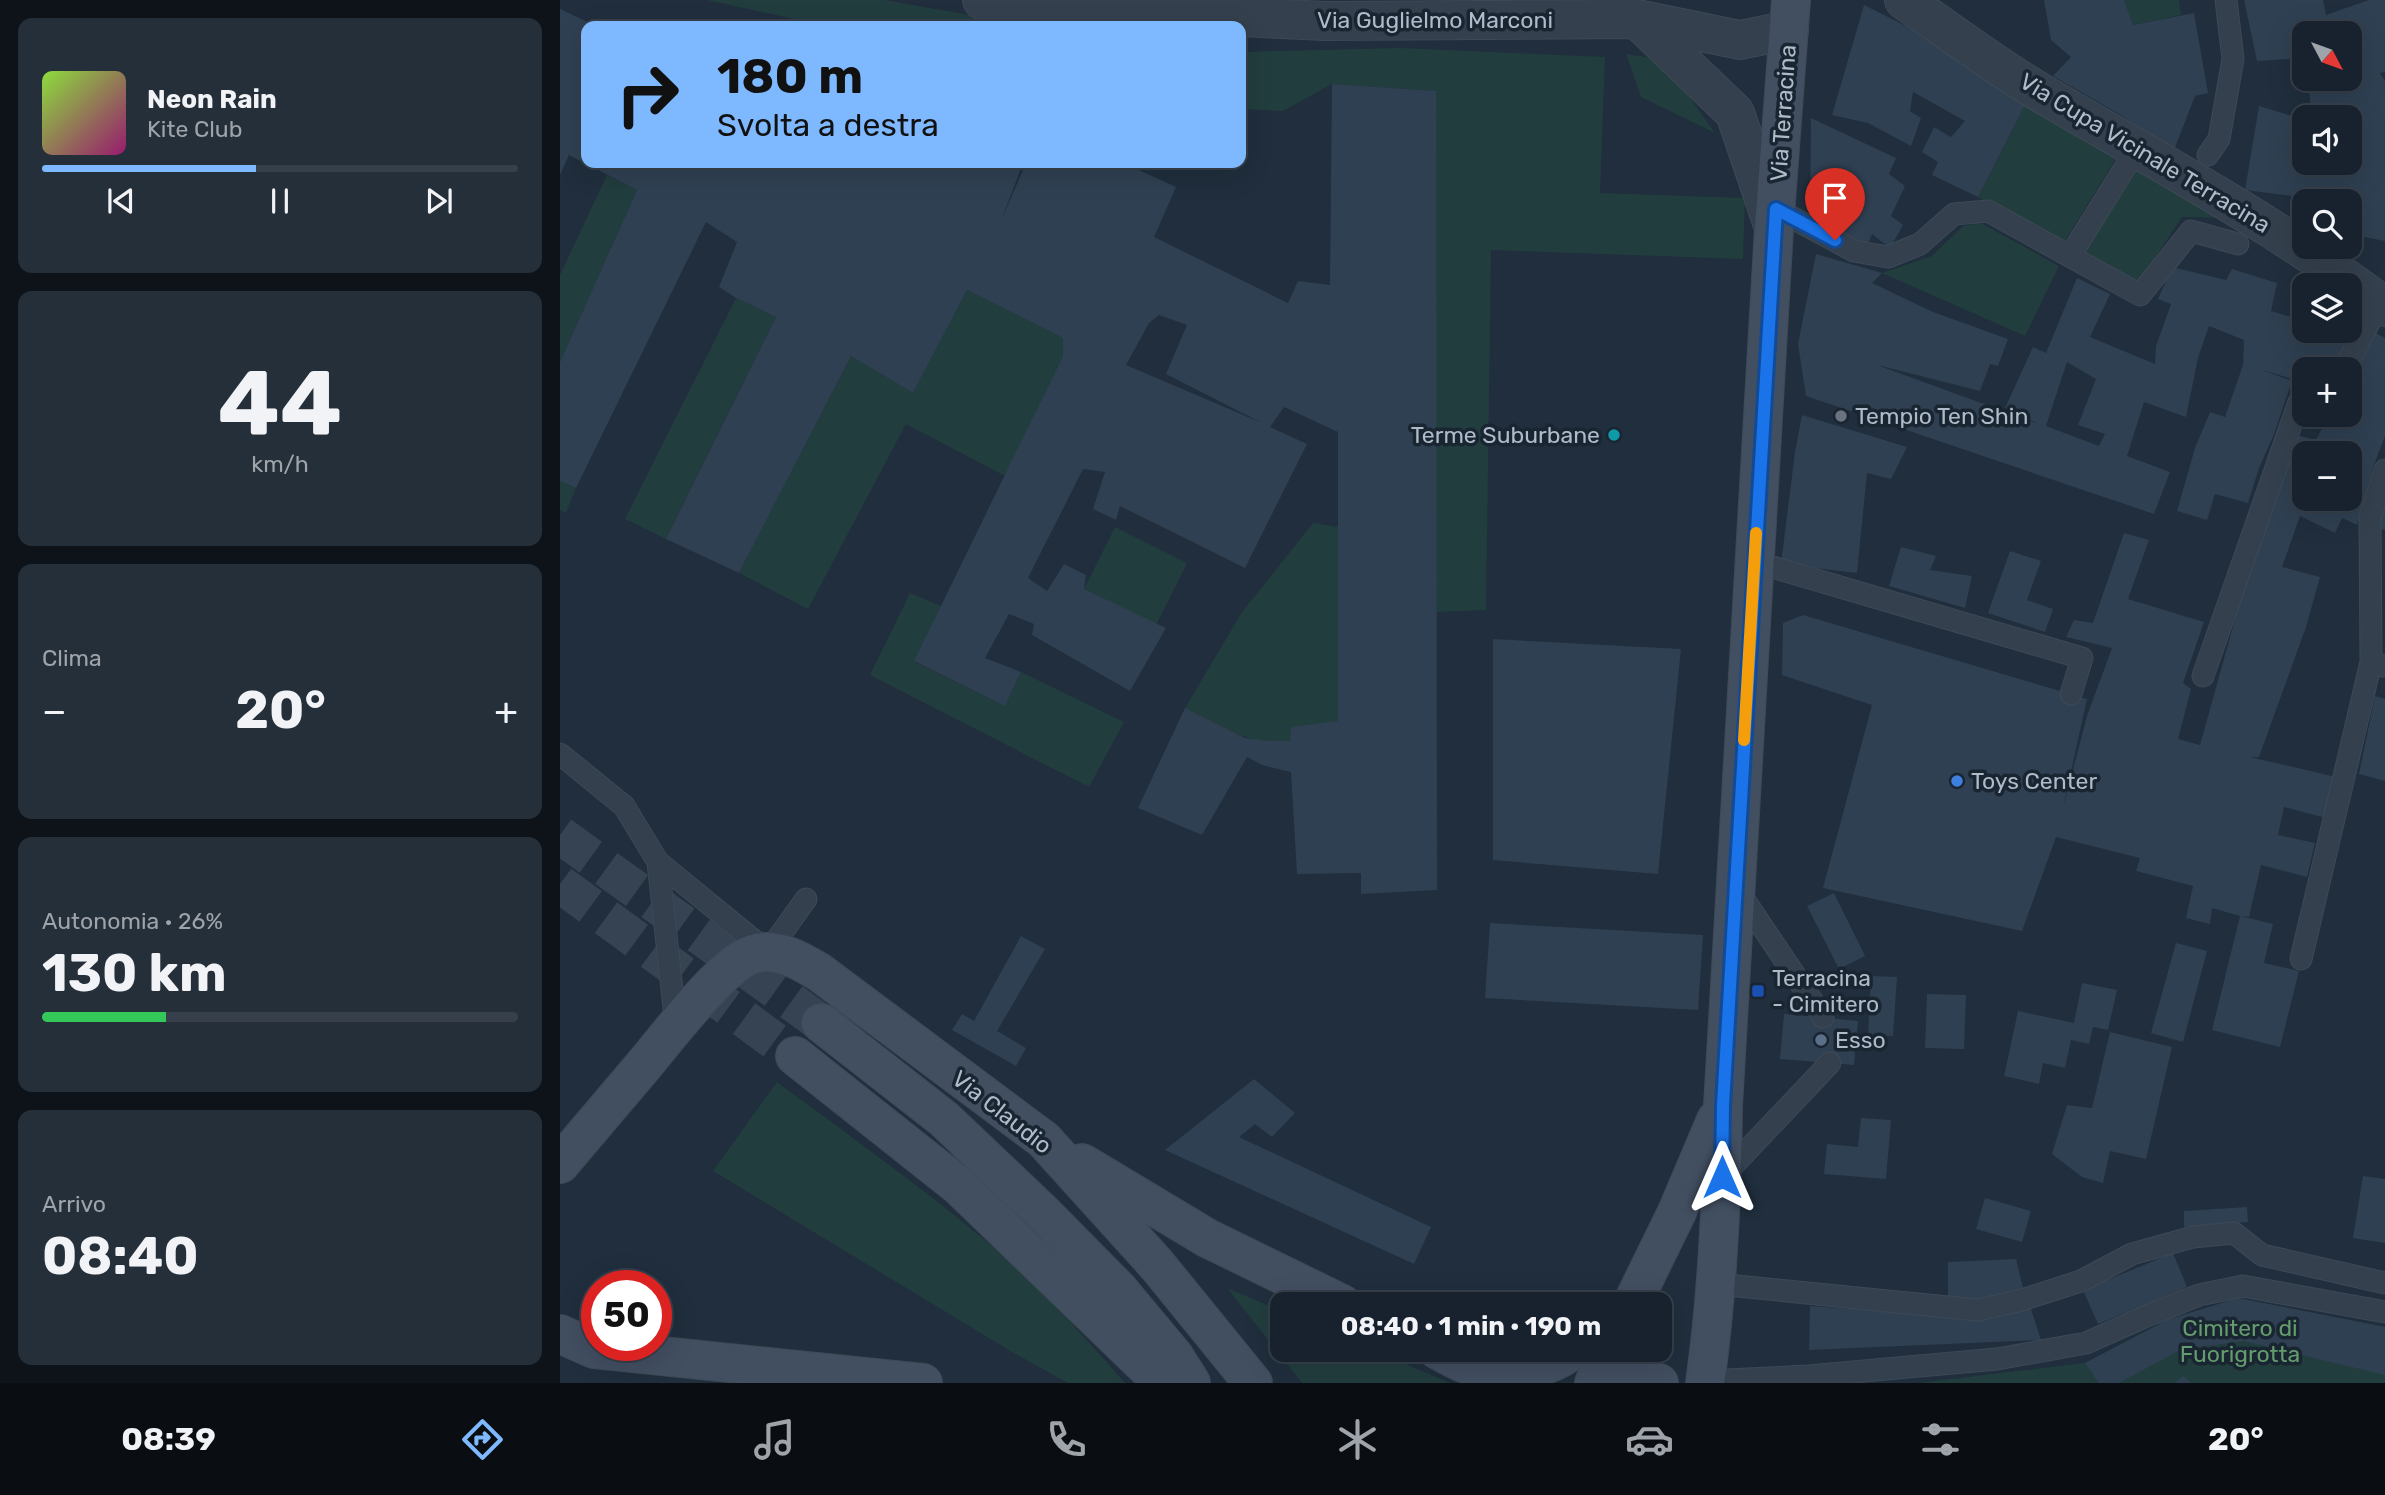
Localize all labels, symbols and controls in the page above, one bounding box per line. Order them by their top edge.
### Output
street label: Via Guglielmo Marconi [1317,6,1553,34]
north arrow [2292,21,2362,91]
map controls [2292,21,2362,511]
street label: Via Terracina [1764,44,1802,182]
text: 180 m [717,47,863,105]
icon: right [602,49,693,140]
street label: Via Cupa Vicinale Terracina [2015,67,2275,239]
text: Neon Rain [147,84,277,115]
button: sound [2292,105,2362,175]
text: Svolta a destra [717,106,939,144]
text: Kite Club [147,115,242,143]
pin [1805,168,1865,240]
icon: arrive [1816,179,1854,217]
icon: previous [102,182,140,220]
icon: pause [261,182,299,220]
icon: next [420,182,458,220]
button: search [2292,189,2362,259]
button: layers [2292,273,2362,343]
text: 44 [218,350,342,458]
button: + [2292,357,2362,427]
place label: Tempio Ten Shin [1855,402,2028,430]
marker: Tempio Ten Shin [1833,408,1849,424]
place label: Terme Suburbane [1411,421,1600,449]
marker: Terme Suburbane [1606,427,1622,443]
button: − [2292,441,2362,511]
text: km/h [251,450,309,478]
text: Clima [42,644,102,672]
text: 20° [235,679,326,741]
text: − [42,688,67,734]
text: + [494,688,518,734]
place label: Toys Center [1971,767,2097,795]
marker: Toys Center [1949,773,1965,789]
text: Autonomia · 26% [42,907,223,935]
text: 130 km [42,942,227,1004]
place label: Terracina - Cimitero [1772,964,1879,1018]
marker: Terracina - Cimitero [1750,983,1766,999]
place label: Esso [1835,1026,1886,1054]
marker: Esso [1813,1032,1829,1048]
street label: Via Claudio [947,1064,1057,1160]
position arrow [1685,1140,1759,1214]
text: Arrivo [42,1190,106,1218]
text: 08:40 [42,1225,199,1287]
speed limit sign: 50 [581,1270,672,1361]
text: 08:40 · 1 min · 190 m [1341,1311,1601,1342]
park label: Cimitero di Fuorigrotta [2180,1314,2300,1368]
icon: directions [458,1415,507,1464]
icon: music [750,1415,799,1464]
icon: phone [1042,1415,1091,1464]
icon: climate [1333,1415,1382,1464]
icon: car [1625,1415,1674,1464]
icon: filters [1916,1415,1965,1464]
text: 08:39 [121,1420,216,1458]
text: 20° [2208,1420,2264,1458]

